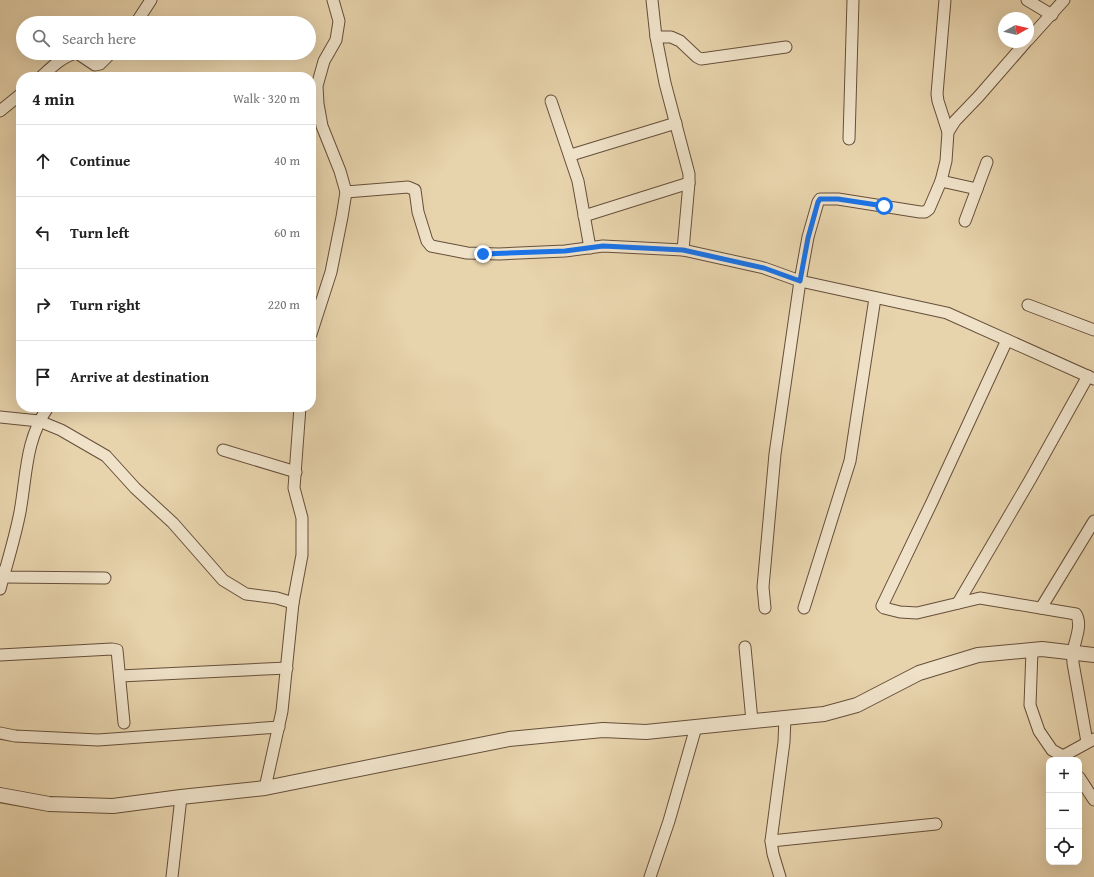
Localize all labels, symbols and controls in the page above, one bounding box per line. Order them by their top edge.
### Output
north arrow [998,12,1034,48]
search box [16,16,316,60]
icon: search [30,27,52,49]
text: Search here [62,28,136,49]
text: 4 min [32,86,74,111]
text: Walk · 320 m [233,89,300,108]
icon: ahead [32,150,54,172]
text: Continue [70,150,131,171]
text: 40 m [274,151,300,170]
route start [875,197,893,215]
icon: left [32,222,54,244]
text: Turn left [70,222,129,243]
text: 60 m [274,223,300,242]
route end [474,245,492,263]
icon: right [32,294,54,316]
text: Turn right [70,294,141,315]
text: 220 m [268,295,300,314]
icon: arrive [32,366,54,388]
text: Arrive at destination [70,366,209,387]
map controls [1046,757,1082,865]
button: + [1046,757,1082,793]
button: − [1046,793,1082,829]
button: locate [1046,829,1082,865]

